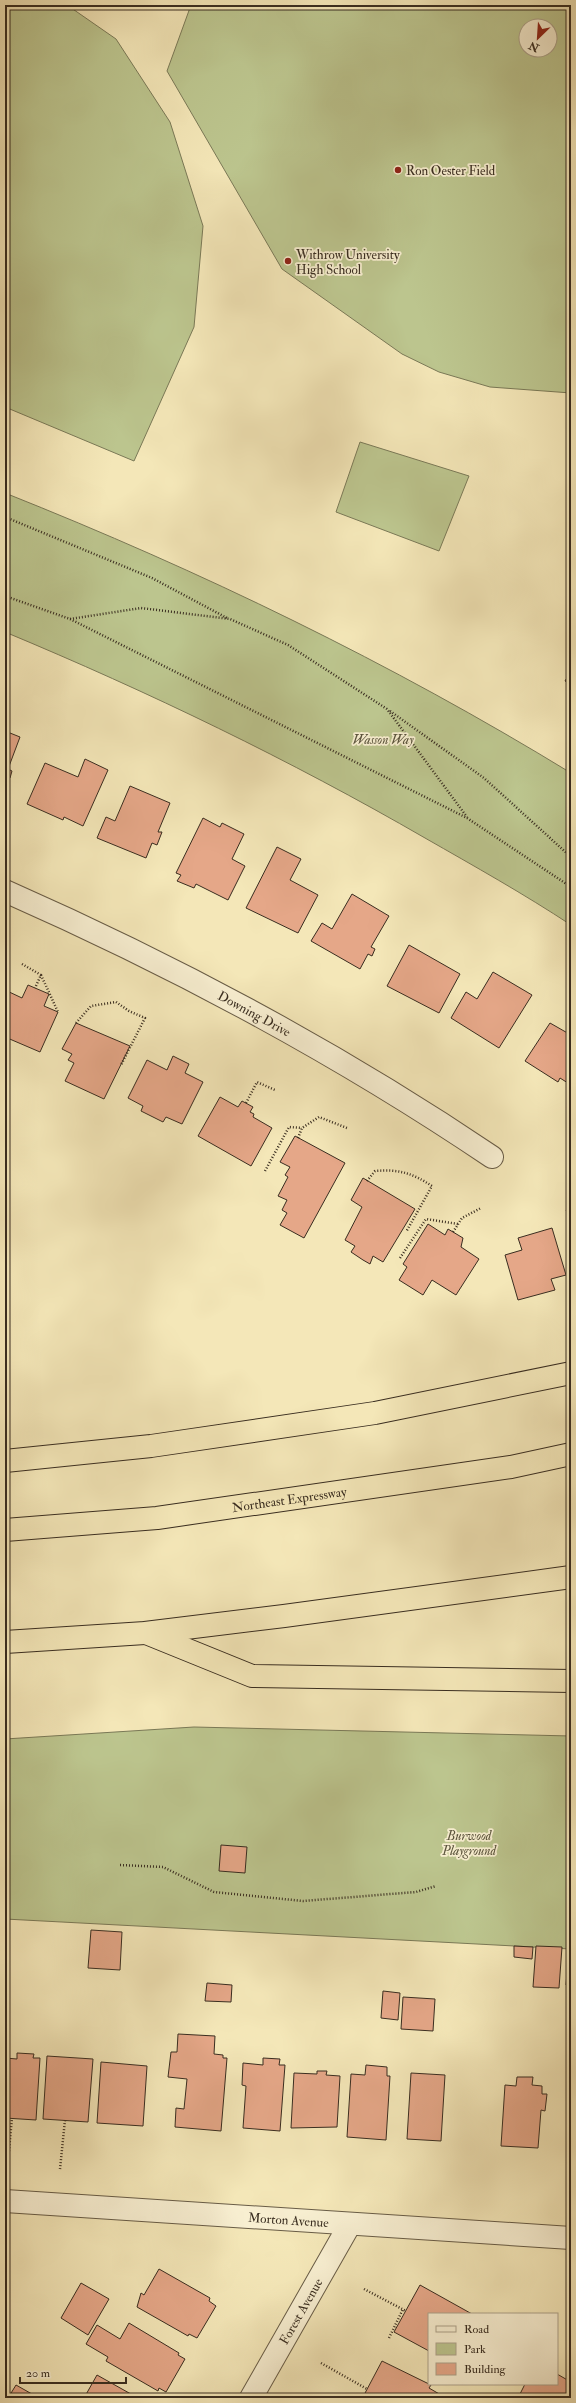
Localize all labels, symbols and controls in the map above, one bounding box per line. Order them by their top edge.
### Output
north arrow [518,18,558,58]
text: N [526,38,542,55]
place label: Ron Oester Field [406,163,496,179]
marker: Ron Oester Field [393,165,403,175]
place label: Withrow University High School [295,247,400,278]
marker: Withrow University High School [283,256,293,266]
park label: Wasson Way [352,732,414,748]
street label: Downing Drive [215,988,294,1041]
street label: Northeast Expressway [231,1484,348,1516]
park label: Burwood Playground [441,1828,497,1859]
street label: Morton Avenue [247,2210,330,2231]
street label: Forest Avenue [276,2275,327,2347]
legend [428,2313,558,2385]
text: Road [464,2322,489,2337]
text: Park [464,2342,486,2357]
scale bar [20,2359,126,2385]
text: Building [464,2362,507,2377]
text: 20 m [26,2366,51,2381]

